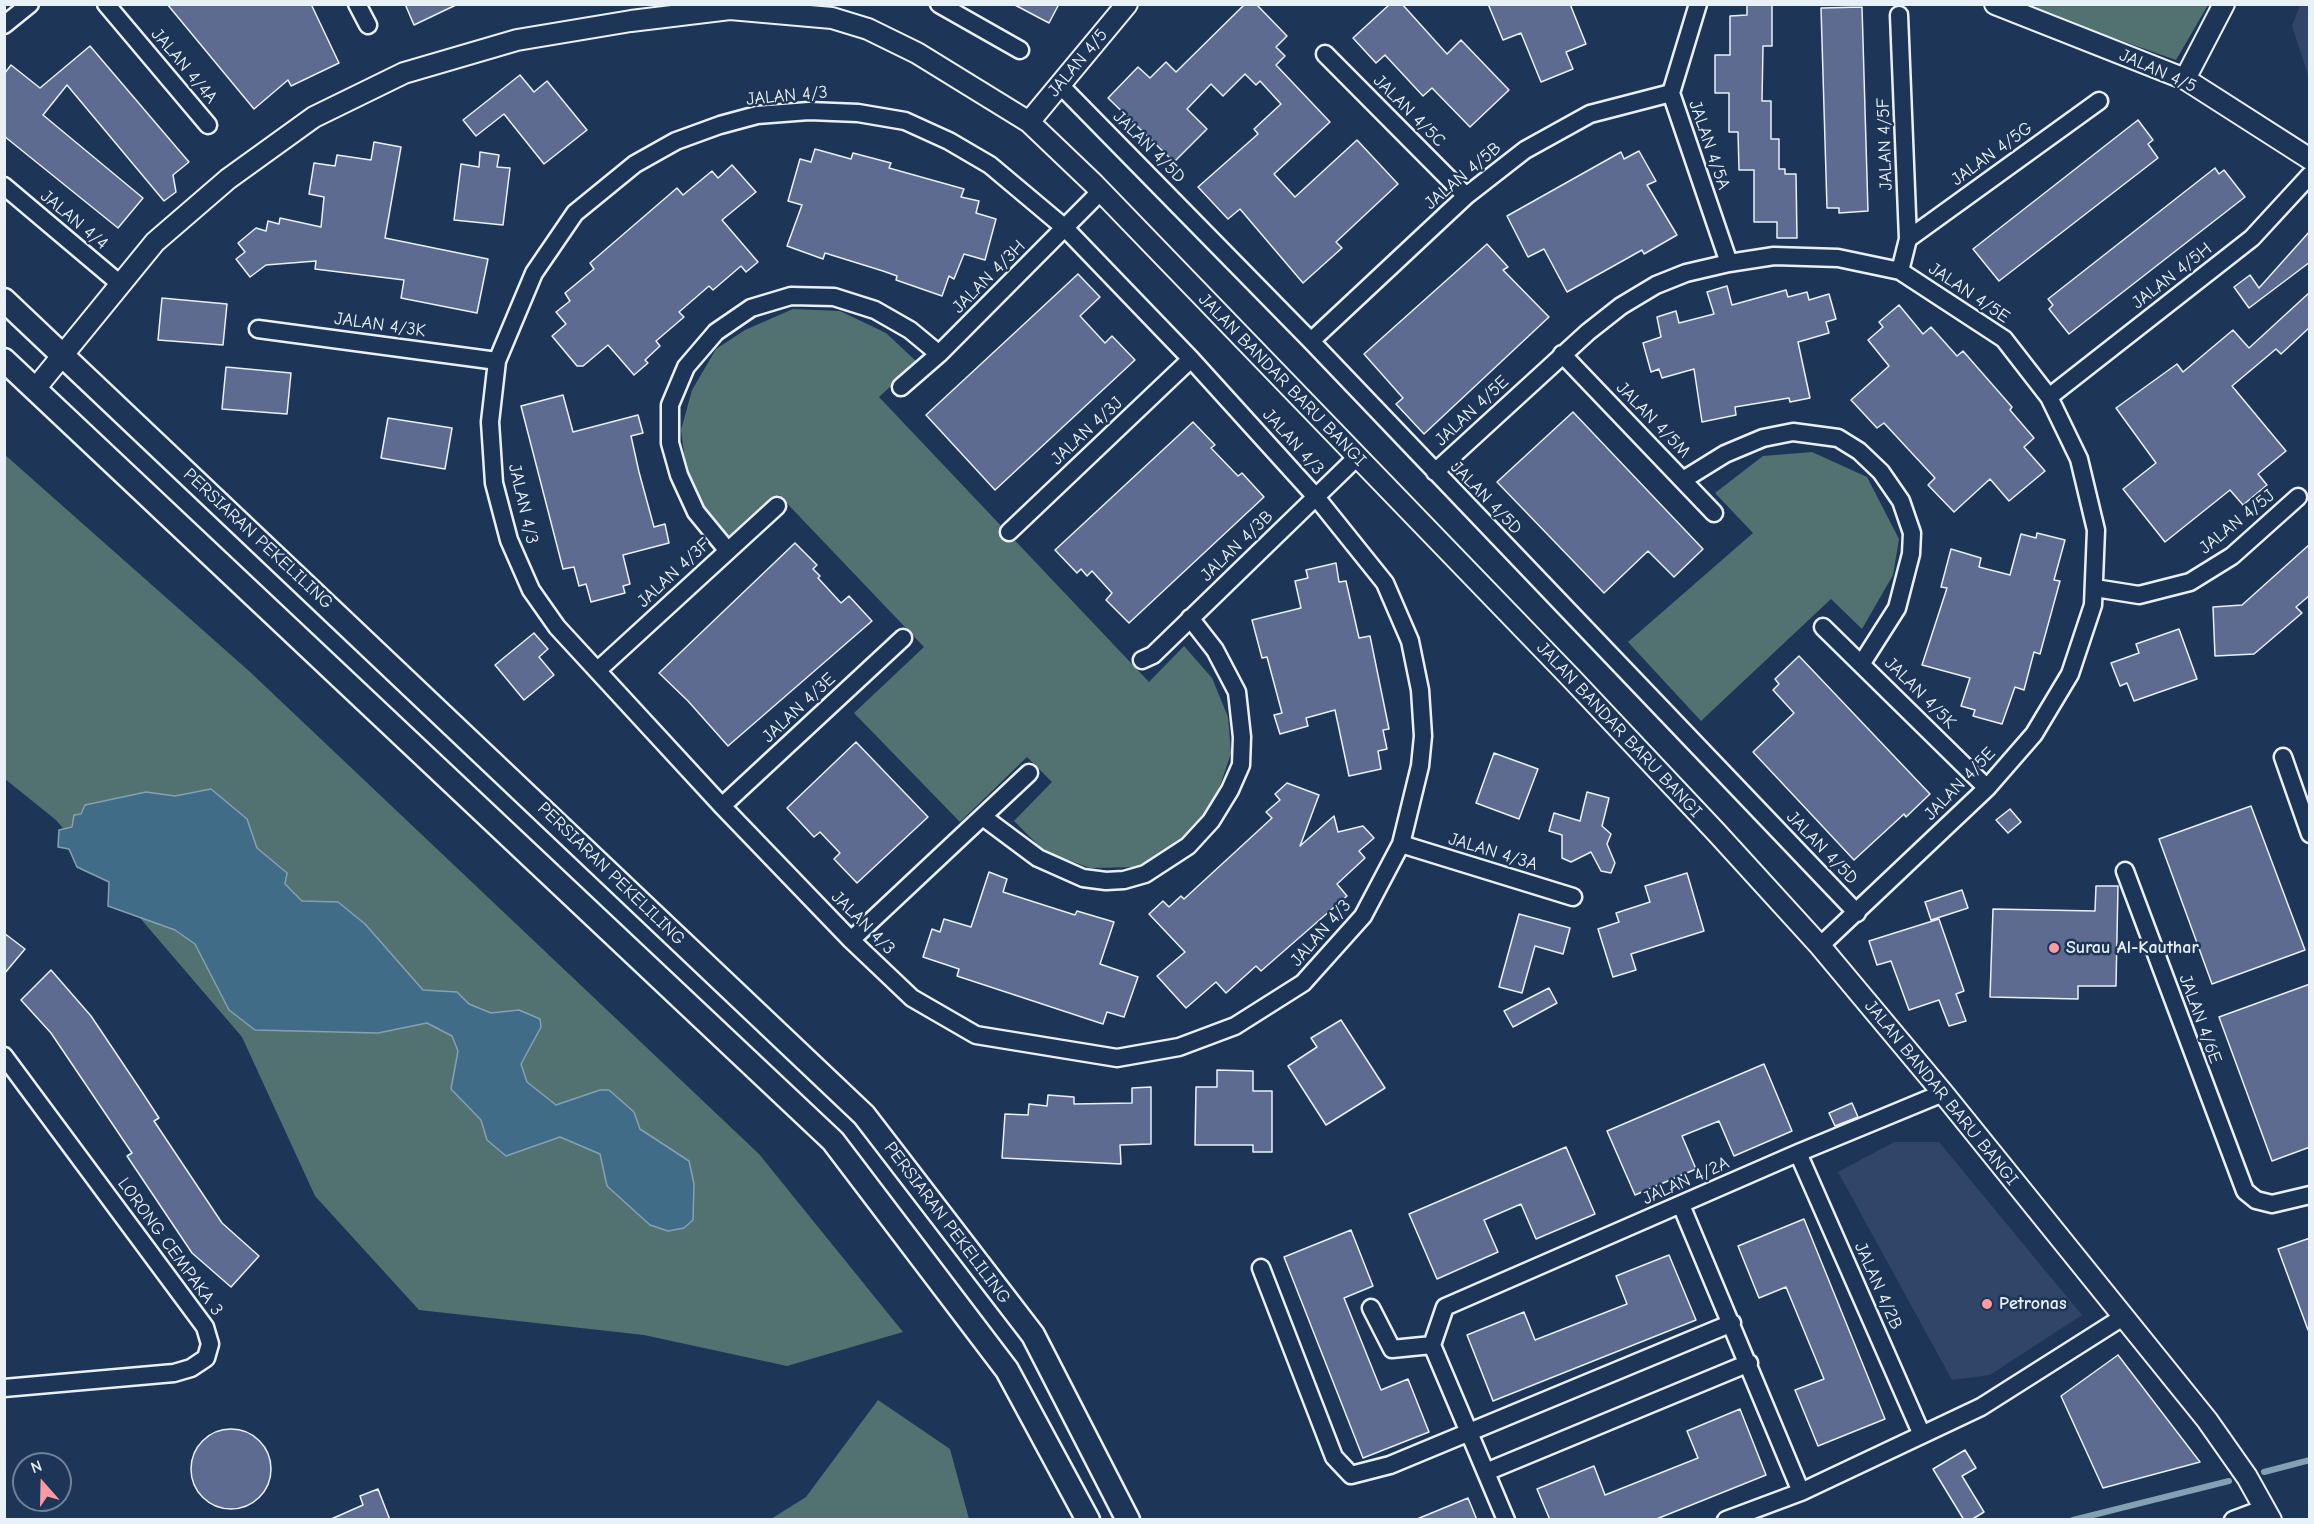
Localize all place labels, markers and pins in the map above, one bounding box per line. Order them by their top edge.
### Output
place label: Surau Al-Kauthar [2066,937,2199,959]
marker: Surau Al-Kauthar [2047,941,2061,955]
place label: Petronas [1999,1293,2067,1315]
marker: Petronas [1980,1297,1994,1311]

